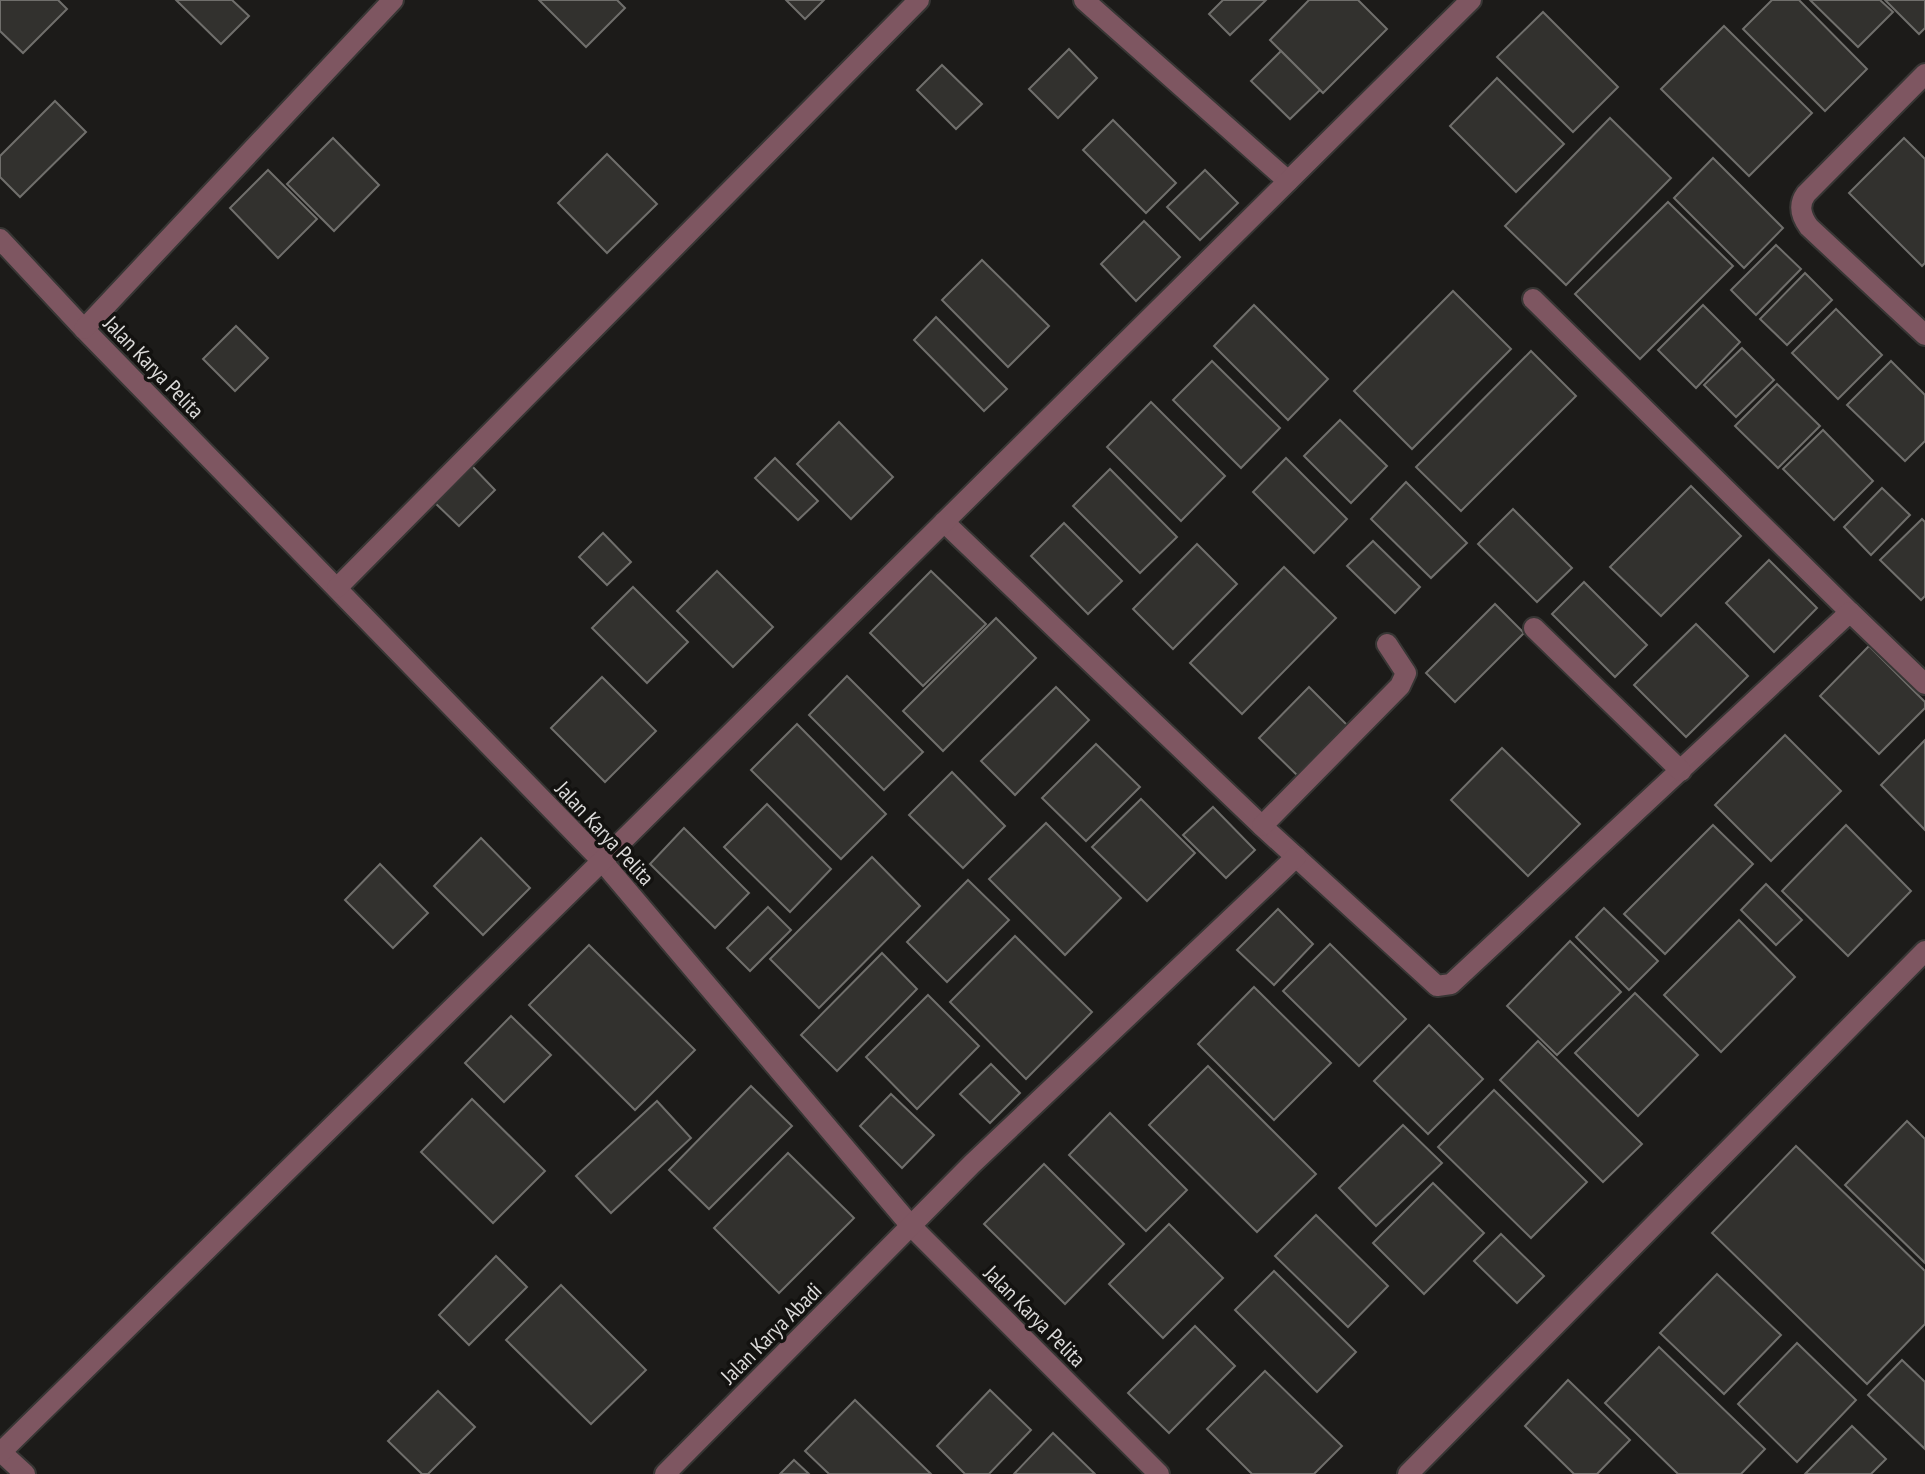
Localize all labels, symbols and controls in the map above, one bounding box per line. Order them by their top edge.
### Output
street label: Jalan Karya Pelita [97,309,210,424]
street label: Jalan Karya Pelita [549,774,660,891]
street label: Jalan Karya Pelita [978,1259,1092,1373]
street label: Jalan Karya Abadi [714,1277,827,1390]

